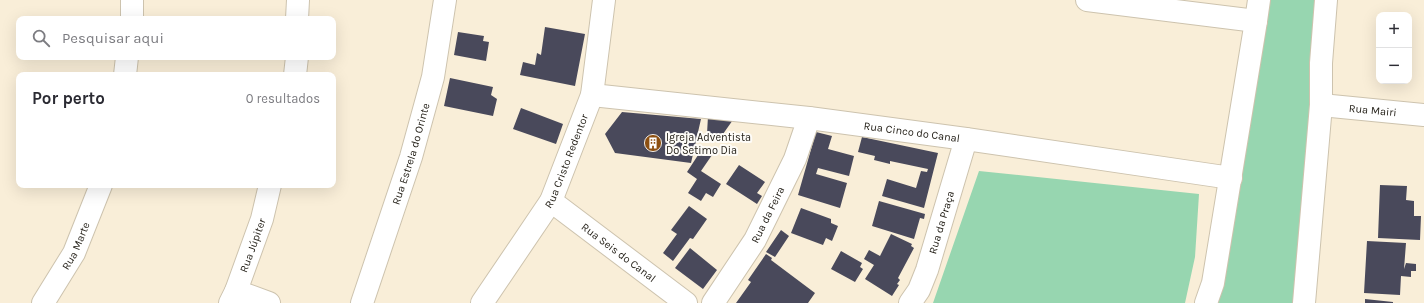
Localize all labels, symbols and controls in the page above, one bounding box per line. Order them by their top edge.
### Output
map controls [1376,12,1412,84]
button: + [1376,12,1412,48]
search box [16,16,336,60]
icon: search [30,27,52,49]
text: Pesquisar aqui [62,29,164,47]
button: − [1376,48,1412,84]
text: Por perto [32,88,105,108]
text: 0 resultados [246,91,320,106]
street label: Rua Estrela do Orinte [389,101,432,206]
street label: Rua Mairi [1348,101,1397,119]
street label: Rua Cristo Redentor [542,112,591,211]
street label: Rua Cinco do Canal [863,119,961,145]
place label: Igreja Adventista Do Setimo Dia [666,131,751,157]
building icon: Igreja Adventista Do Setimo Dia [643,133,663,153]
street label: Rua da Feira [748,184,787,245]
street label: Rua da Praça [926,189,957,256]
street label: Rua Júpiter [237,216,268,274]
street label: Rua Marte [59,220,92,272]
street label: Rua Seis do Canal [579,220,659,285]

